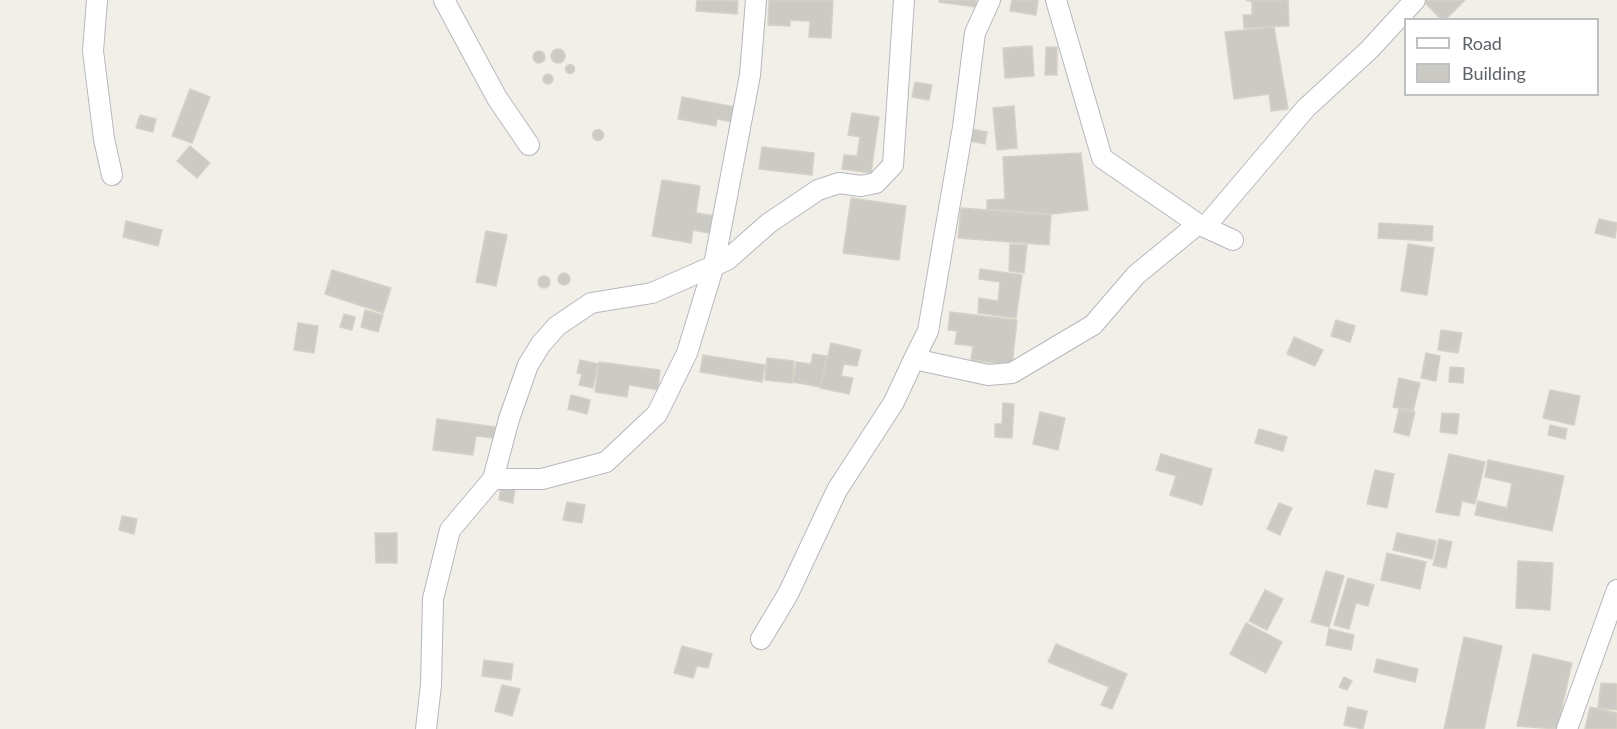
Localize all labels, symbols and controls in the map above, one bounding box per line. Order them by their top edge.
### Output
legend [1404,18,1599,96]
text: Road [1462,32,1502,54]
text: Building [1462,62,1526,84]

